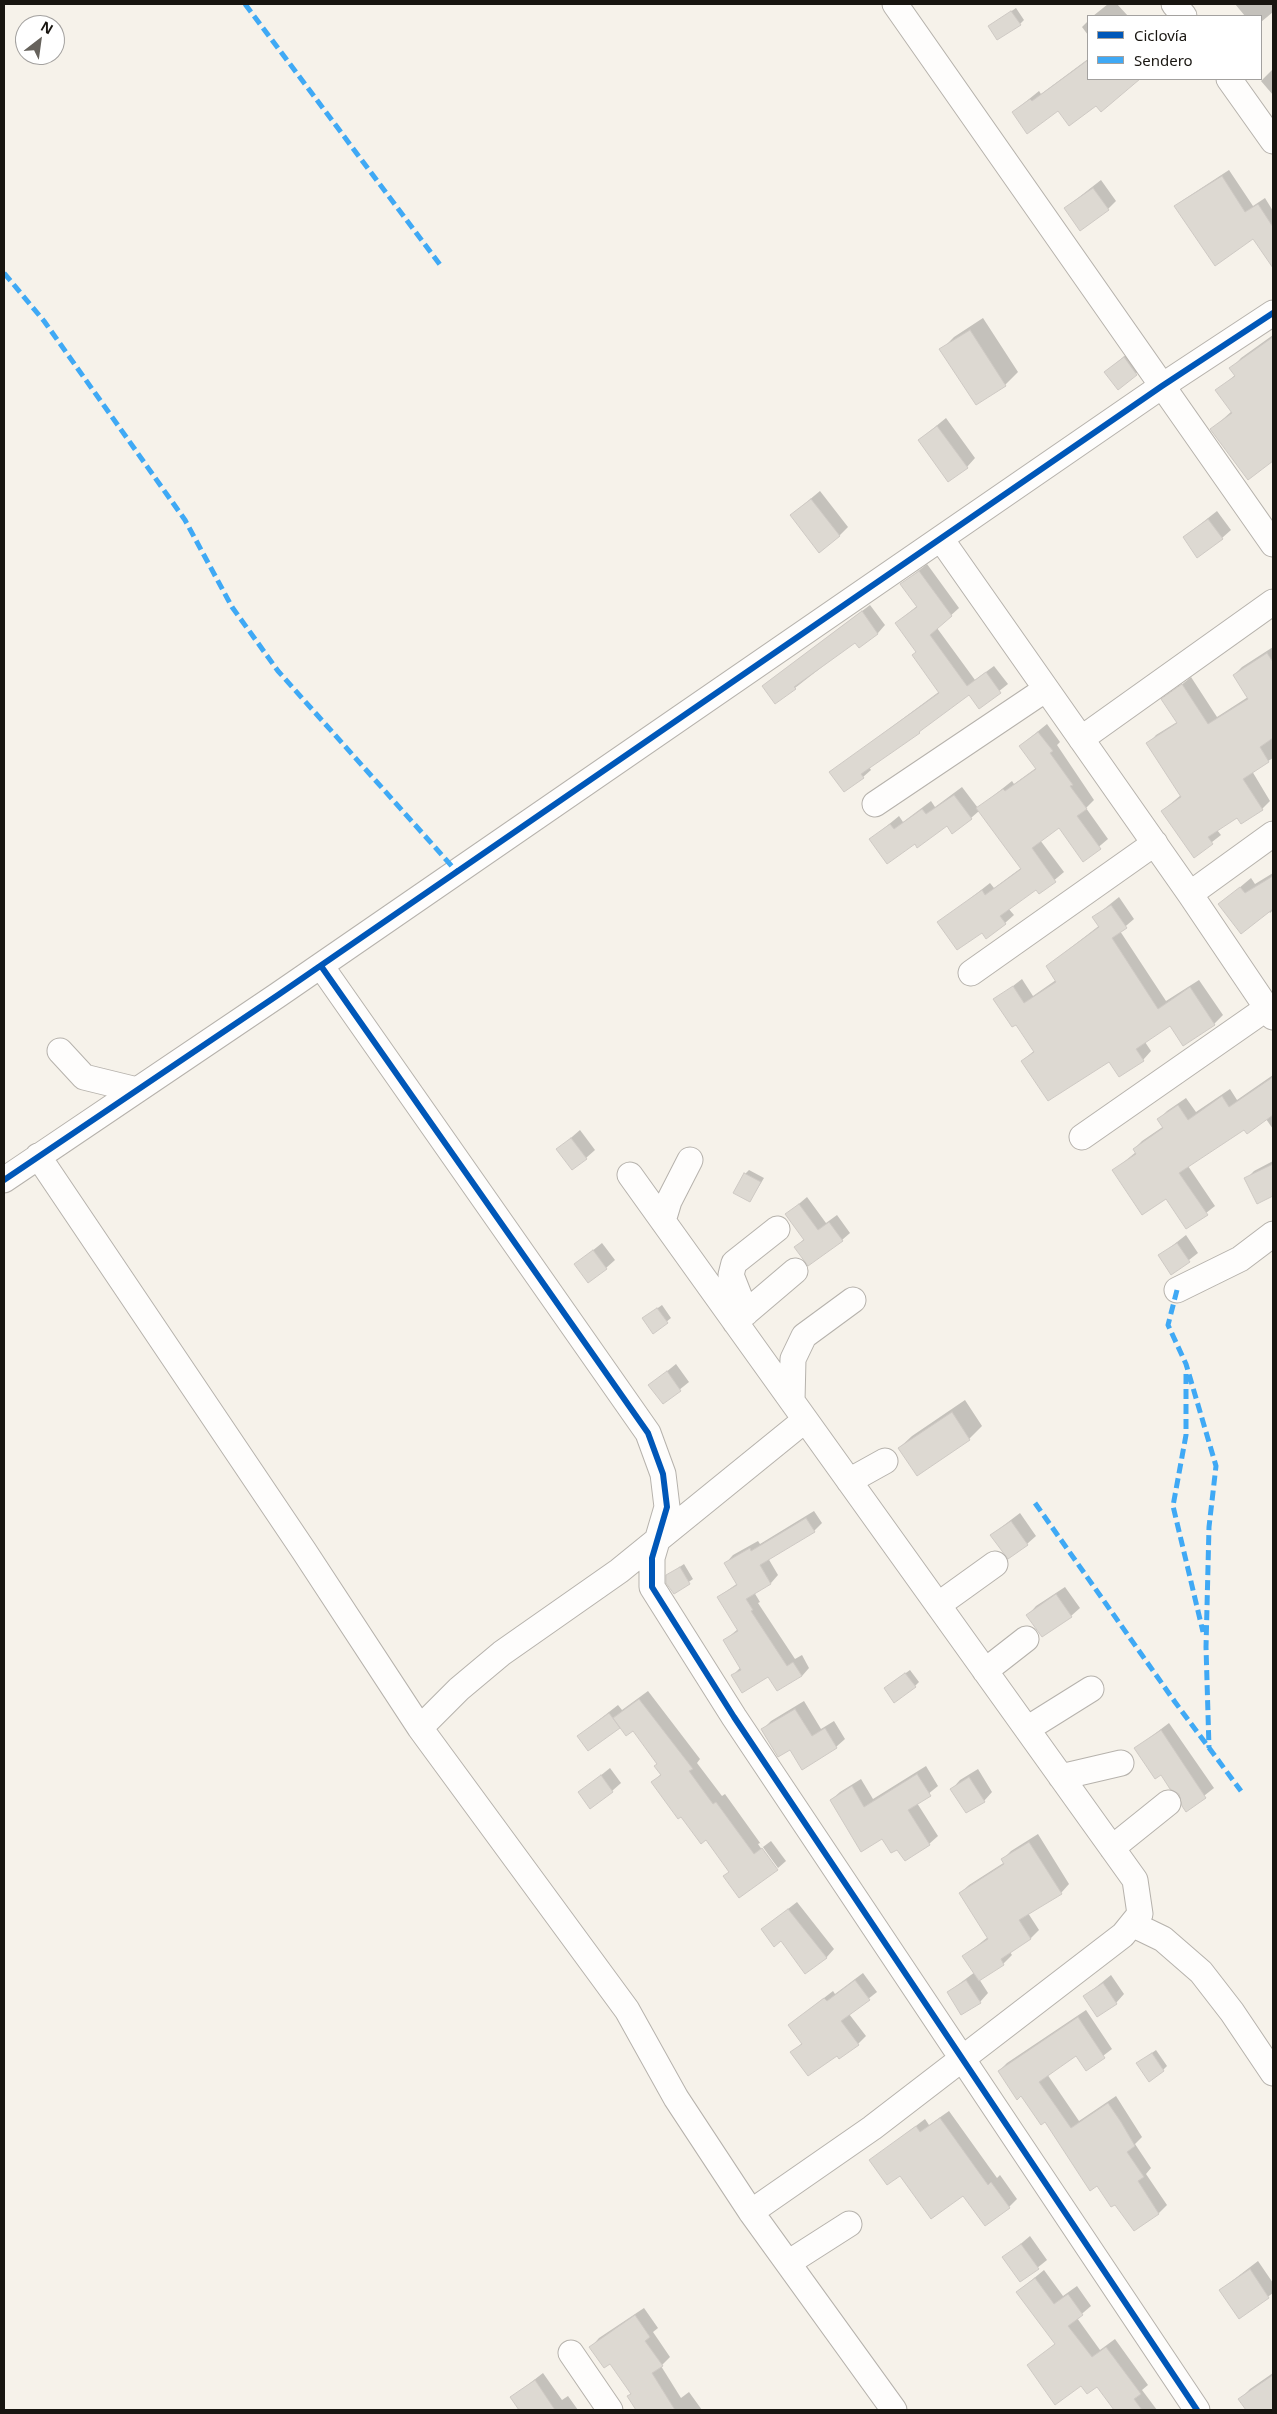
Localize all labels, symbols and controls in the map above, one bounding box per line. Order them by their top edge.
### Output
north arrow [15,15,65,65]
legend [1087,15,1262,80]
text: N [38,16,57,39]
text: Ciclovía [1134,25,1187,45]
text: Sendero [1134,50,1193,70]

